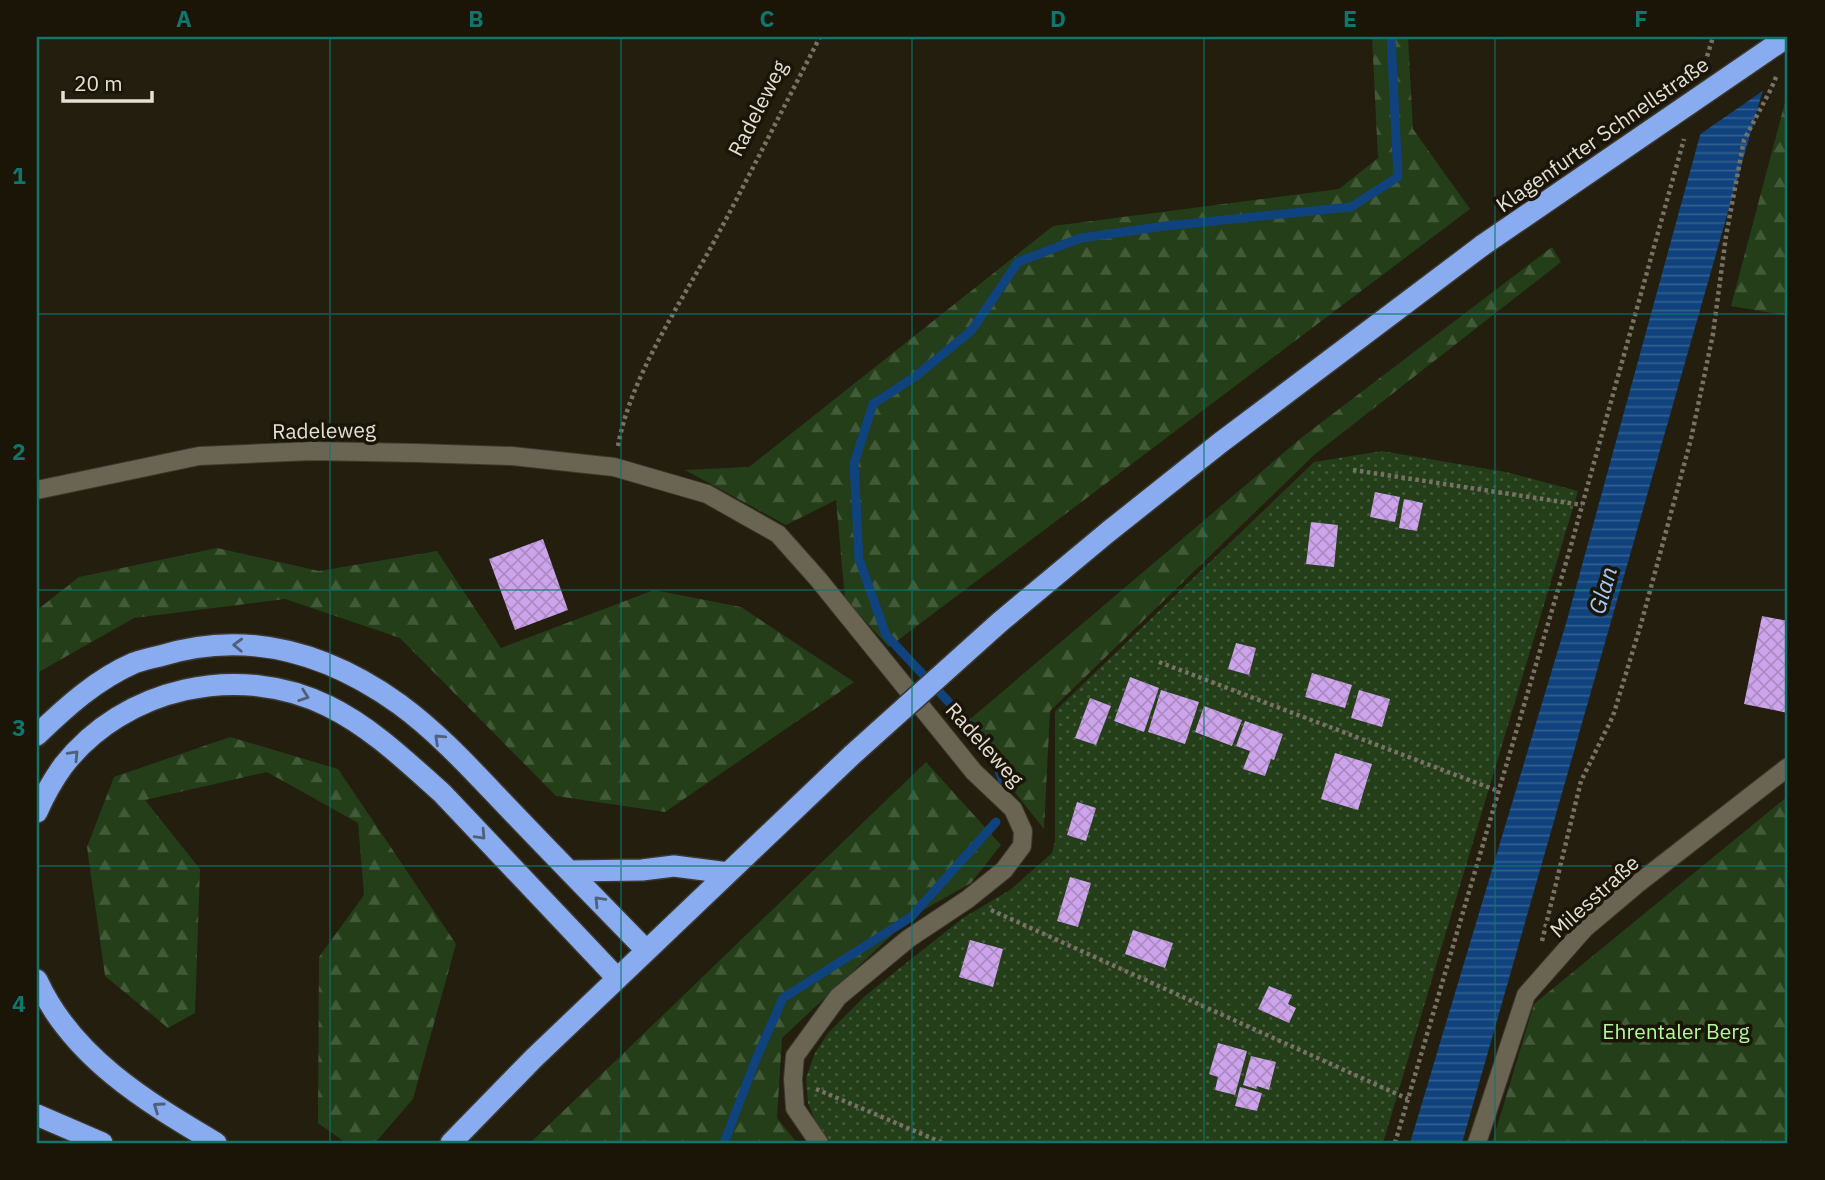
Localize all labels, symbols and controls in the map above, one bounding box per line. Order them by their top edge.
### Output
text: A [176,3,192,33]
text: B [468,3,484,33]
text: C [760,3,775,33]
text: D [1050,3,1066,33]
text: E [1343,3,1357,33]
text: F [1634,3,1648,33]
street label: Klagenfurter Schnellstraße [1490,50,1714,218]
street label: Radeleweg [721,55,793,161]
scale bar [63,60,152,104]
text: 20 m [74,69,123,97]
text: 1 [12,160,26,190]
street label: Radeleweg [272,415,376,445]
text: 2 [12,436,26,466]
water label: Glan [1581,563,1623,617]
one-way arrow [232,638,243,653]
one-way arrow [297,688,309,702]
street label: Radeleweg [940,696,1030,792]
text: 3 [12,712,26,742]
one-way arrow [434,735,447,747]
one-way arrow [65,750,78,763]
one-way arrow [472,827,485,840]
street label: Milesstraße [1543,848,1645,944]
one-way arrow [594,896,607,909]
text: 4 [12,988,26,1018]
park label: Ehrentaler Berg [1602,1017,1750,1045]
one-way arrow [153,1103,166,1115]

